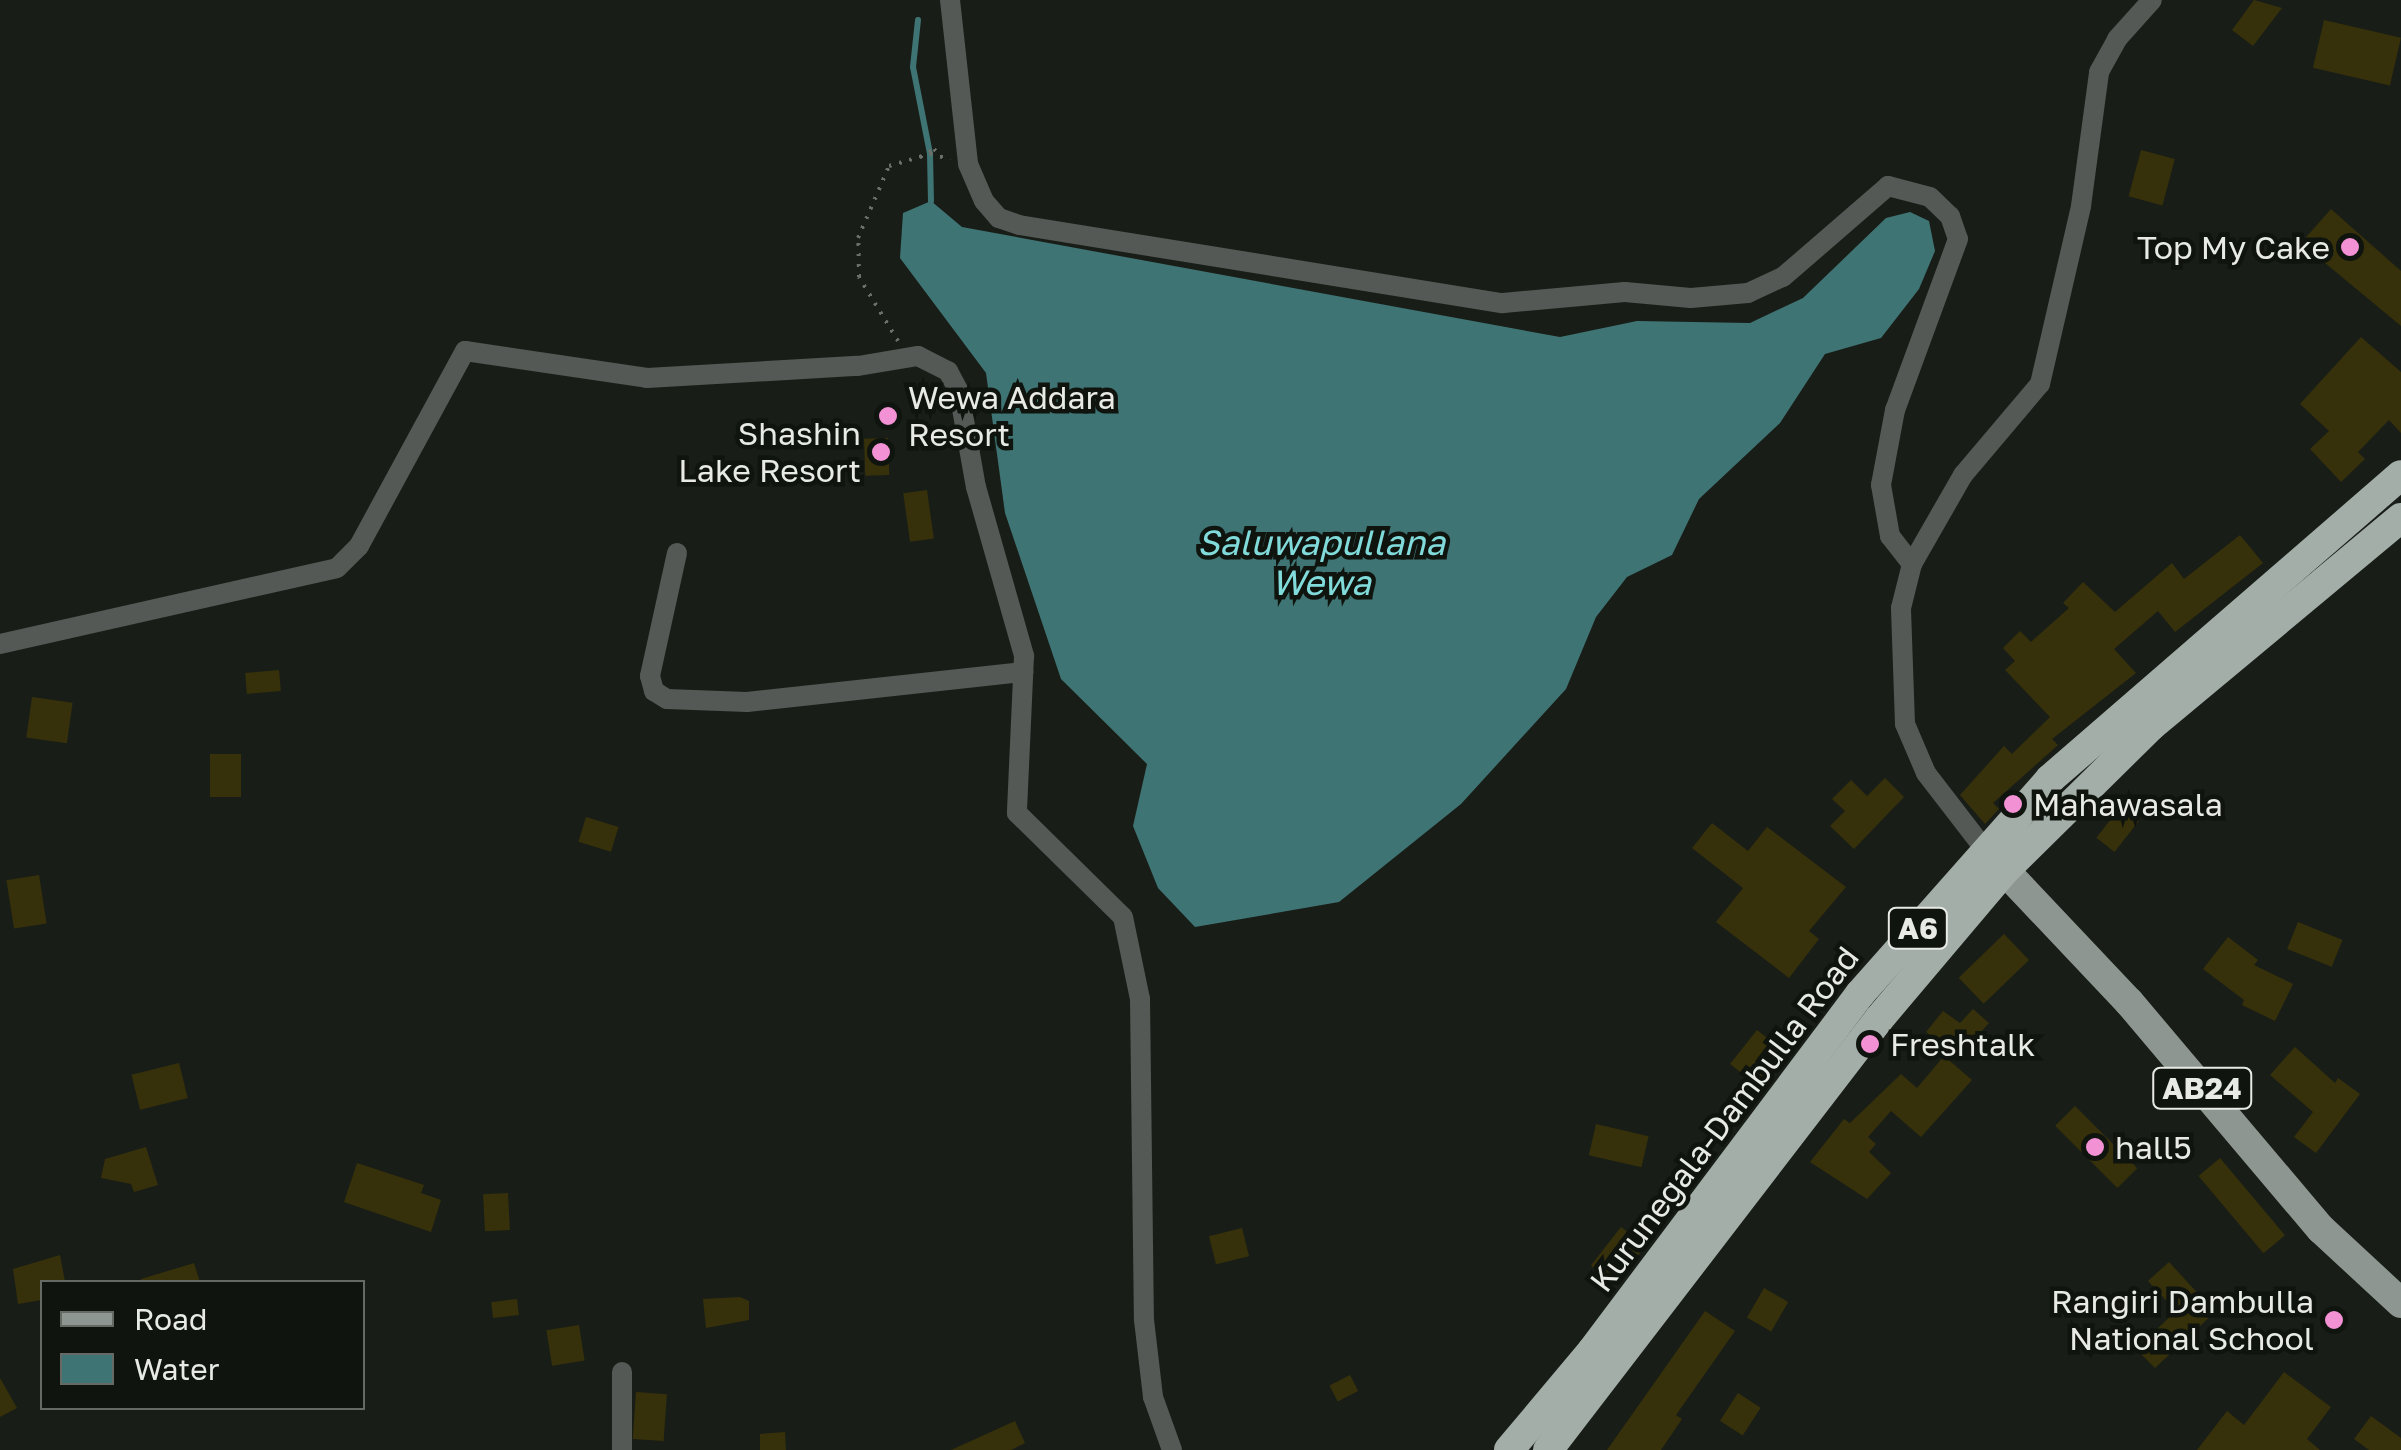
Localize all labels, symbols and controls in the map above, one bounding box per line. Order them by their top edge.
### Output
place label: Top My Cake [2137,228,2330,266]
marker: Top My Cake [2339,236,2361,258]
place label: Wewa Addara Resort [908,379,1116,454]
marker: Wewa Addara Resort [877,405,899,427]
place label: Shashin Lake Resort [678,415,861,490]
marker: Shashin Lake Resort [870,441,892,463]
water label: Saluwapullana Wewa [1197,521,1445,603]
place label: Mahawasala [2033,785,2223,823]
marker: Mahawasala [2002,793,2024,815]
road number: A6 [1886,903,1950,953]
street label: Kurunegala-Dambulla Road [1582,939,1866,1299]
place label: Freshtalk [1890,1025,2035,1063]
marker: Freshtalk [1859,1033,1881,1055]
road number: AB24 [2152,1063,2252,1113]
place label: hall5 [2115,1128,2192,1166]
marker: hall5 [2084,1136,2106,1158]
legend [40,1280,365,1410]
place label: Rangiri Dambulla National School [2051,1283,2314,1358]
text: Road [134,1301,208,1337]
marker: Rangiri Dambulla National School [2323,1309,2345,1331]
text: Water [134,1351,219,1387]

